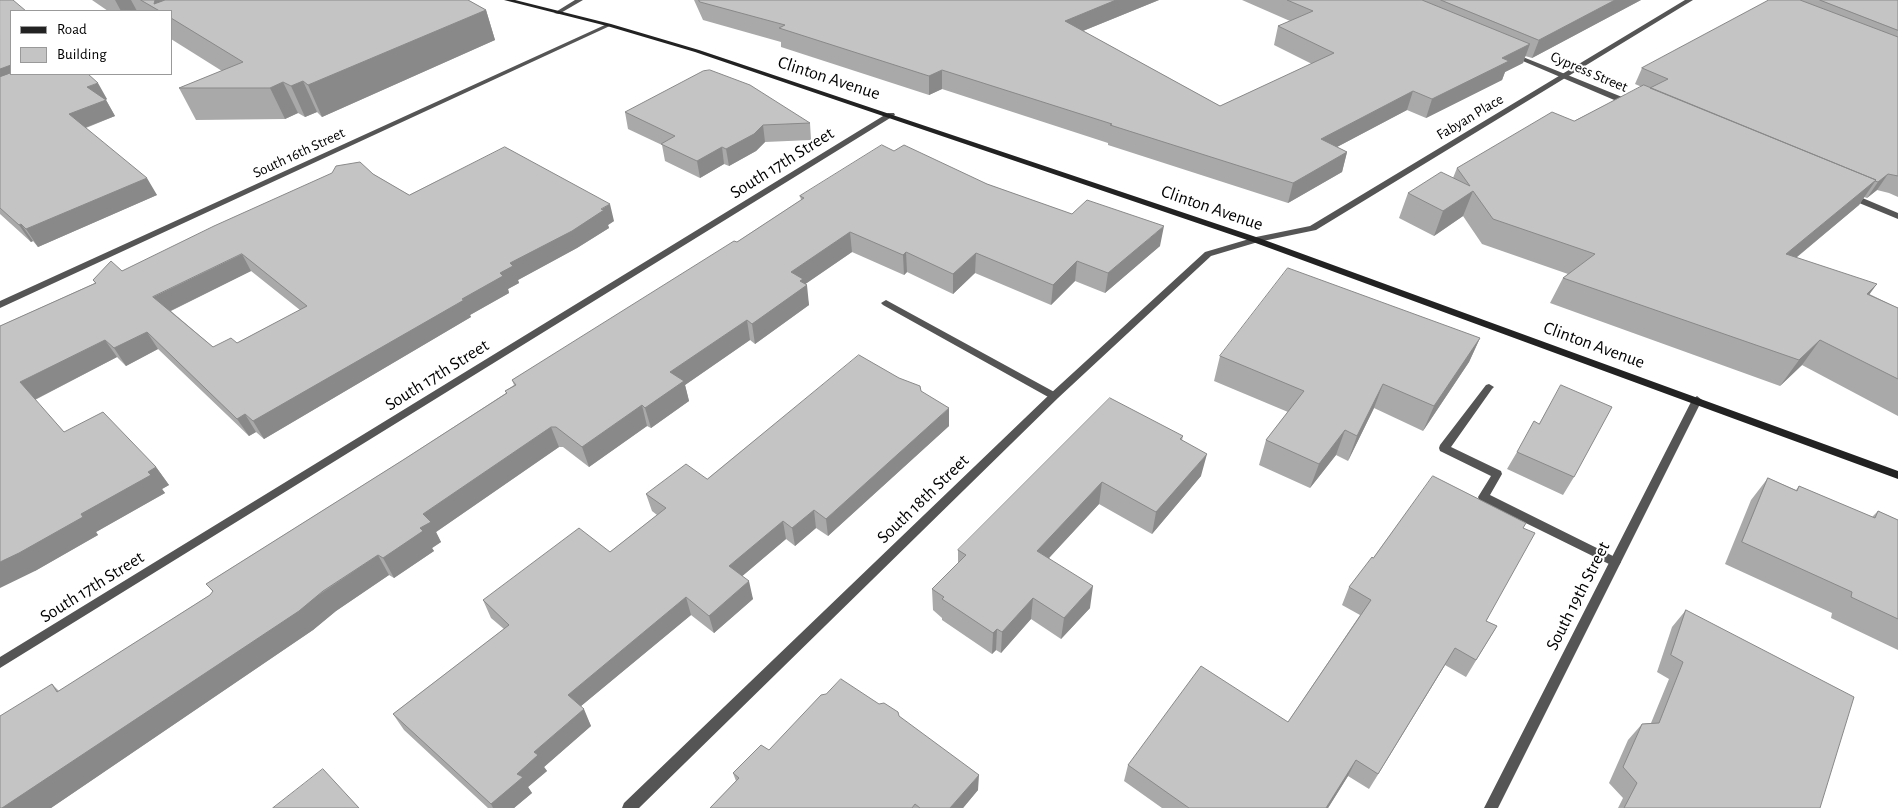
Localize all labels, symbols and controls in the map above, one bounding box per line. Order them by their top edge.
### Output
legend [10,10,172,75]
text: Road [57,22,87,37]
text: Building [57,47,107,62]
street label: Cypress Street [1548,48,1630,96]
street label: Clinton Avenue [775,51,883,105]
street label: Fabyan Place [1433,90,1507,144]
street label: South 17th Street [726,122,838,204]
street label: South 16th Street [250,124,348,182]
street label: Clinton Avenue [1158,180,1266,236]
street label: Clinton Avenue [1540,317,1648,373]
street label: South 17th Street [381,334,493,416]
street label: South 18th Street [873,450,973,548]
street label: South 19th Street [1541,538,1615,654]
street label: South 17th Street [36,546,148,628]

